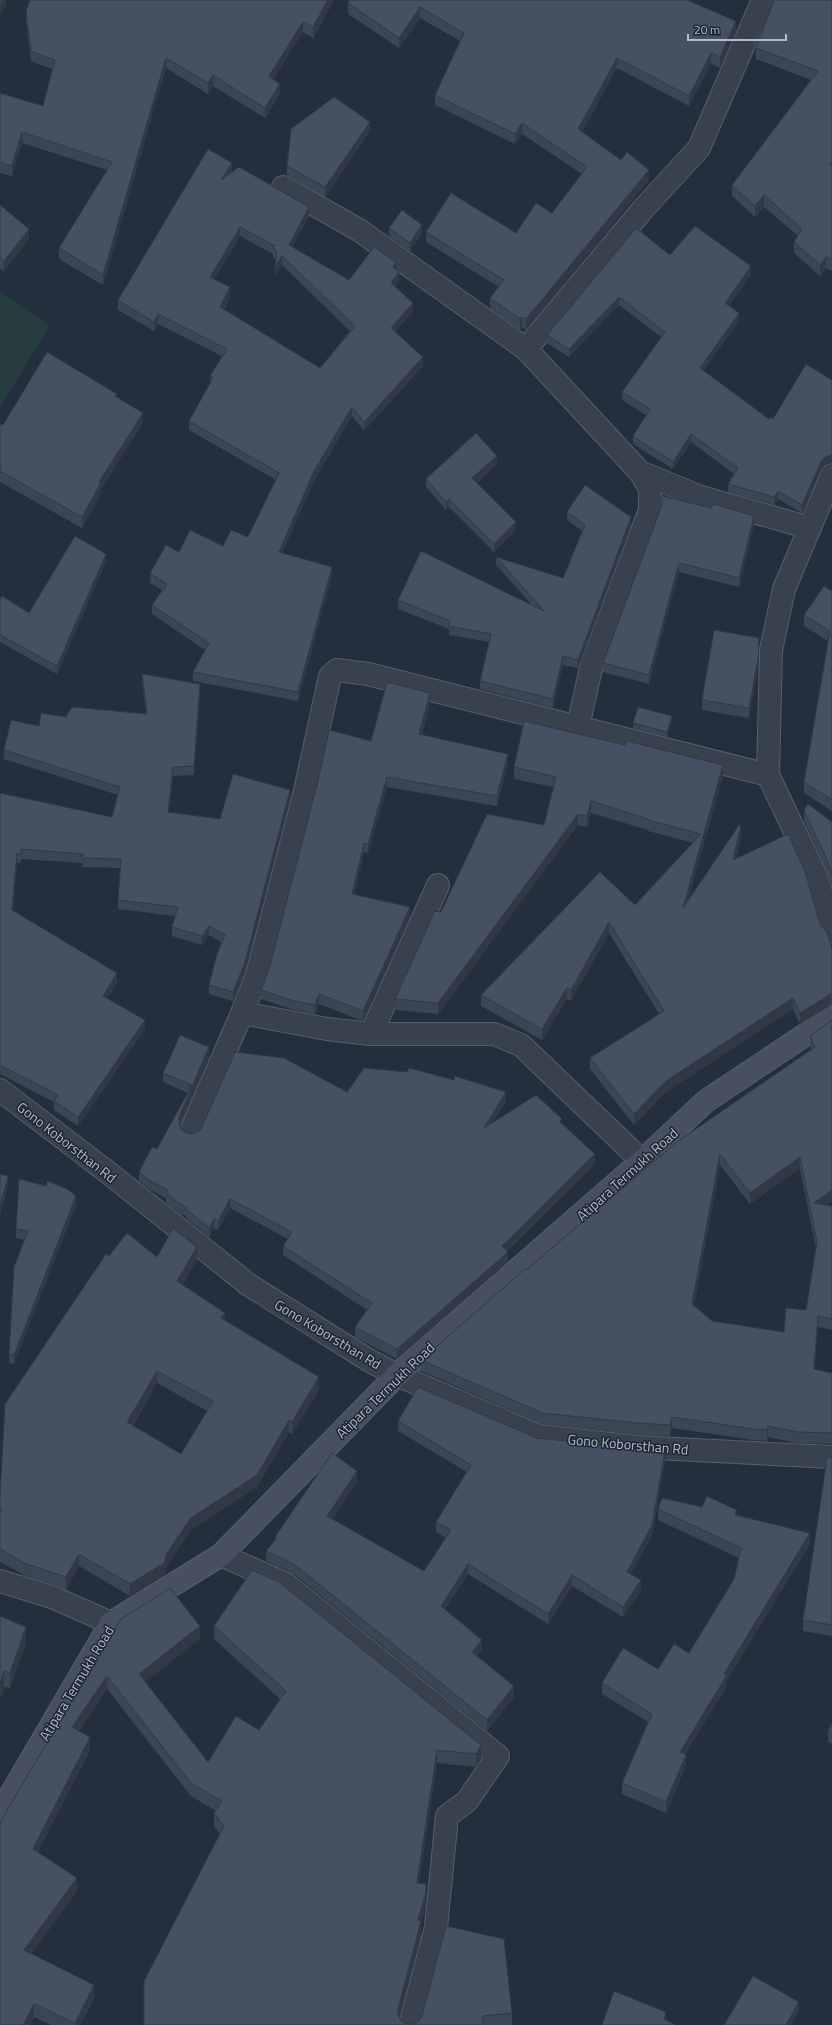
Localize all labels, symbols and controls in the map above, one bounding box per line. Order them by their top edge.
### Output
scale bar [688,16,786,42]
text: 20 m [694,20,720,39]
street label: Gono Koborsthan Rd [13,1096,121,1188]
street label: Atipara Termukh Road [572,1123,682,1225]
street label: Gono Koborsthan Rd [271,1294,385,1374]
street label: Atipara Termukh Road [331,1337,439,1443]
street label: Gono Koborsthan Rd [567,1428,689,1460]
street label: Atipara Termukh Road [33,1622,119,1744]

